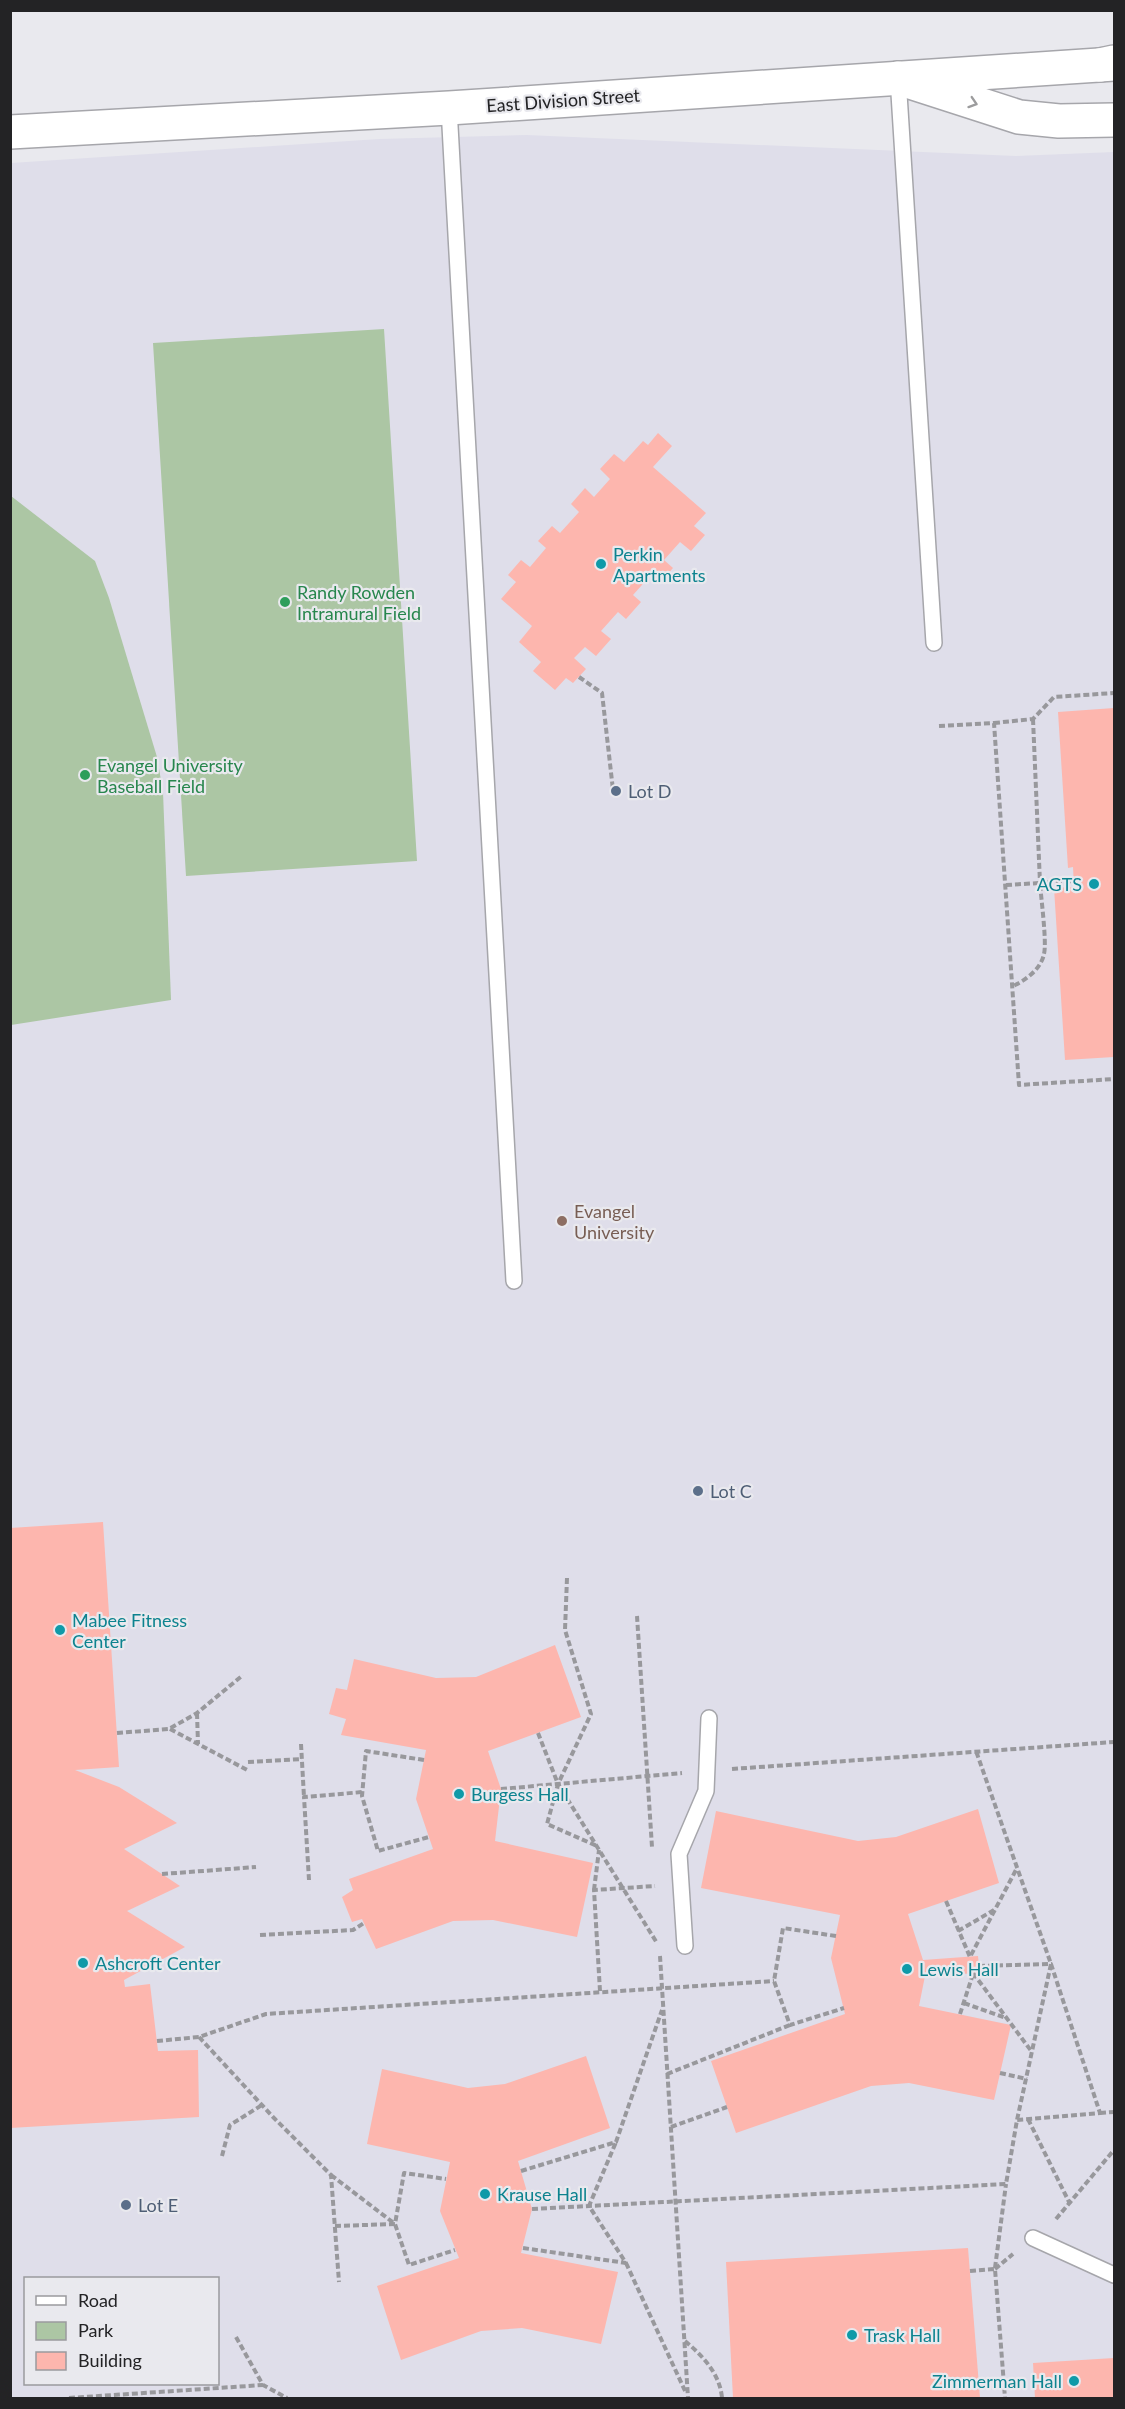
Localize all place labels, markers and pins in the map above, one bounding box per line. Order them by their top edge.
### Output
place label: Perkin Apartments [613,543,706,586]
marker: Perkin Apartments [594,557,608,571]
place label: Randy Rowden Intramural Field [297,581,421,624]
marker: Randy Rowden Intramural Field [278,595,292,609]
place label: Evangel University Baseball Field [97,754,244,797]
marker: Evangel University Baseball Field [78,768,92,782]
place label: Lot D [628,780,671,802]
marker: Lot D [609,784,623,798]
place label: AGTS [1037,873,1082,895]
marker: AGTS [1087,877,1101,891]
place label: Evangel University [574,1200,655,1243]
marker: Evangel University [555,1214,569,1228]
place label: Lot C [710,1480,752,1502]
marker: Lot C [691,1484,705,1498]
place label: Mabee Fitness Center [72,1609,187,1652]
marker: Mabee Fitness Center [53,1623,67,1637]
place label: Burgess Hall [471,1783,569,1805]
marker: Burgess Hall [452,1787,466,1801]
place label: Ashcroft Center [95,1952,221,1974]
marker: Ashcroft Center [76,1956,90,1970]
place label: Lewis Hall [919,1958,999,1980]
marker: Lewis Hall [900,1962,914,1976]
place label: Krause Hall [497,2183,587,2205]
marker: Krause Hall [478,2187,492,2201]
place label: Lot E [138,2194,178,2216]
marker: Lot E [119,2198,133,2212]
place label: Trask Hall [864,2324,940,2346]
marker: Trask Hall [845,2328,859,2342]
place label: Zimmerman Hall [932,2370,1062,2392]
marker: Zimmerman Hall [1067,2374,1081,2388]

